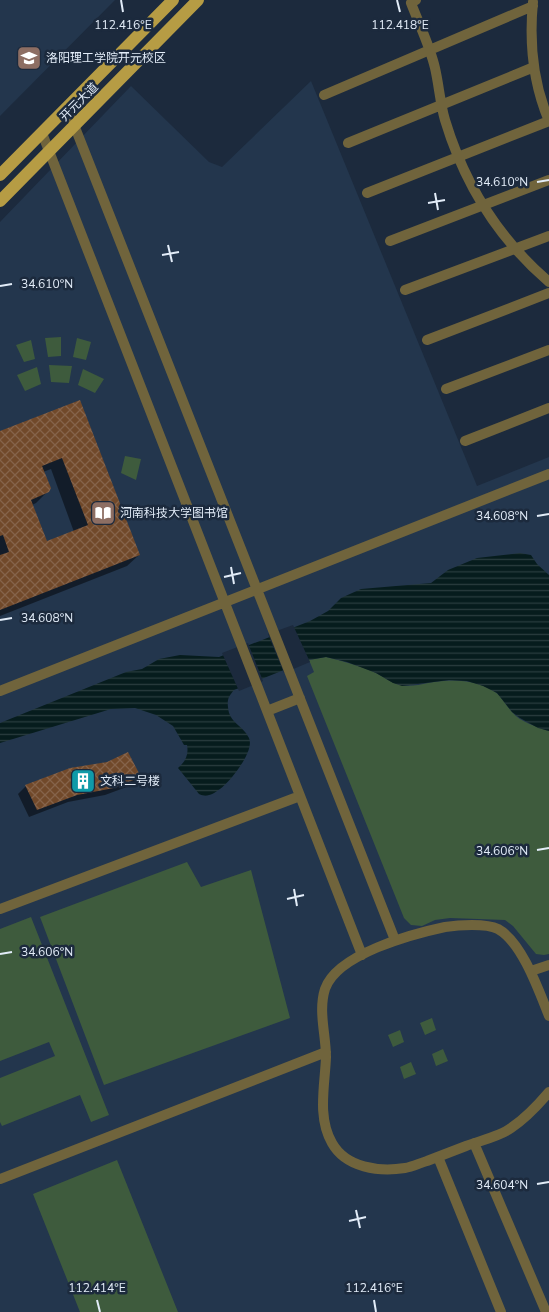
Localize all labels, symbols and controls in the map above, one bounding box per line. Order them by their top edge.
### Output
text: 112.416°E [94,17,152,33]
text: 112.418°E [371,17,429,33]
school or university icon: 洛阳理工学院开元校区 [16,45,42,71]
place label: 洛阳理工学院开元校区 [46,50,166,66]
street label: 开元大道 [56,79,102,125]
text: 34.610°N [476,174,528,190]
text: 34.610°N [21,276,73,292]
library icon: 河南科技大学图书馆 [90,500,116,526]
place label: 河南科技大学图书馆 [120,505,228,521]
text: 34.608°N [476,508,528,524]
text: 34.608°N [21,610,73,626]
building icon: 文科二号楼 [70,768,96,794]
place label: 文科二号楼 [100,773,160,789]
text: 34.606°N [476,843,528,859]
text: 34.606°N [21,944,73,960]
text: 34.604°N [476,1177,528,1193]
text: 112.414°E [68,1280,126,1296]
text: 112.416°E [345,1280,403,1296]

